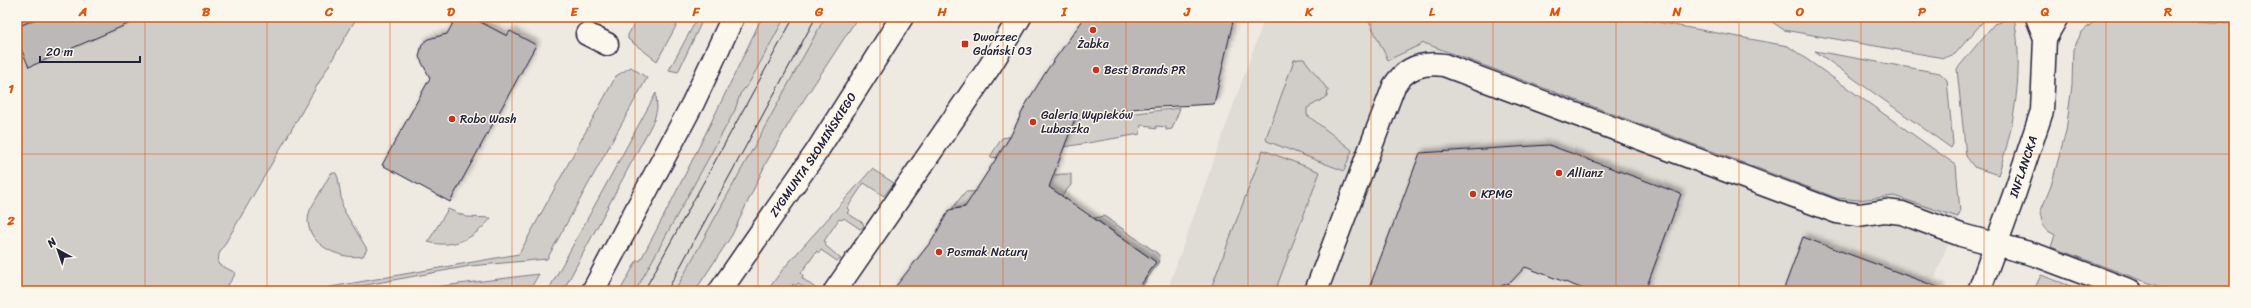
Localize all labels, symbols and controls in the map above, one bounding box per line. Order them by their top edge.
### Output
text: A [78,0,87,23]
text: B [202,0,211,23]
text: C [324,0,334,23]
text: D [447,0,455,23]
text: E [570,0,579,23]
text: F [691,0,700,23]
text: G [814,0,824,23]
text: H [936,0,947,23]
text: I [1060,0,1068,23]
text: J [1183,0,1191,23]
text: K [1304,0,1314,23]
text: L [1429,0,1436,23]
text: M [1549,0,1561,23]
text: N [1671,0,1682,23]
text: O [1795,0,1805,23]
text: P [1918,0,1926,23]
text: Q [2040,0,2050,23]
text: R [2163,0,2172,23]
marker: Żabka [1088,25,1098,35]
place label: Dworzec Gdański 03 [973,26,1032,62]
place label: Żabka [1077,33,1110,55]
scale bar [40,38,140,64]
marker: Dworzec Gdański 03 [960,39,970,49]
text: 20 m [46,41,73,63]
place label: Best Brands PR [1104,59,1186,81]
marker: Best Brands PR [1091,65,1101,75]
text: 1 [8,77,14,100]
street label: ZYGMUNTA SŁOMIŃSKIEGO [763,88,863,222]
place label: Galeria Wypieków Lubaszka [1041,104,1134,140]
place label: Robo Wash [460,108,516,130]
marker: Robo Wash [447,114,457,124]
marker: Galeria Wypieków Lubaszka [1028,117,1038,127]
street label: INFLANCKA [2003,133,2044,201]
place label: Allianz [1566,162,1604,184]
marker: Allianz [1554,168,1564,178]
place label: KPMG [1481,183,1513,205]
marker: KPMG [1468,189,1478,199]
text: 2 [6,209,15,232]
north arrow [38,230,78,270]
text: N [42,233,61,253]
place label: Posmak Natury [947,241,1029,263]
marker: Posmak Natury [934,247,944,257]

